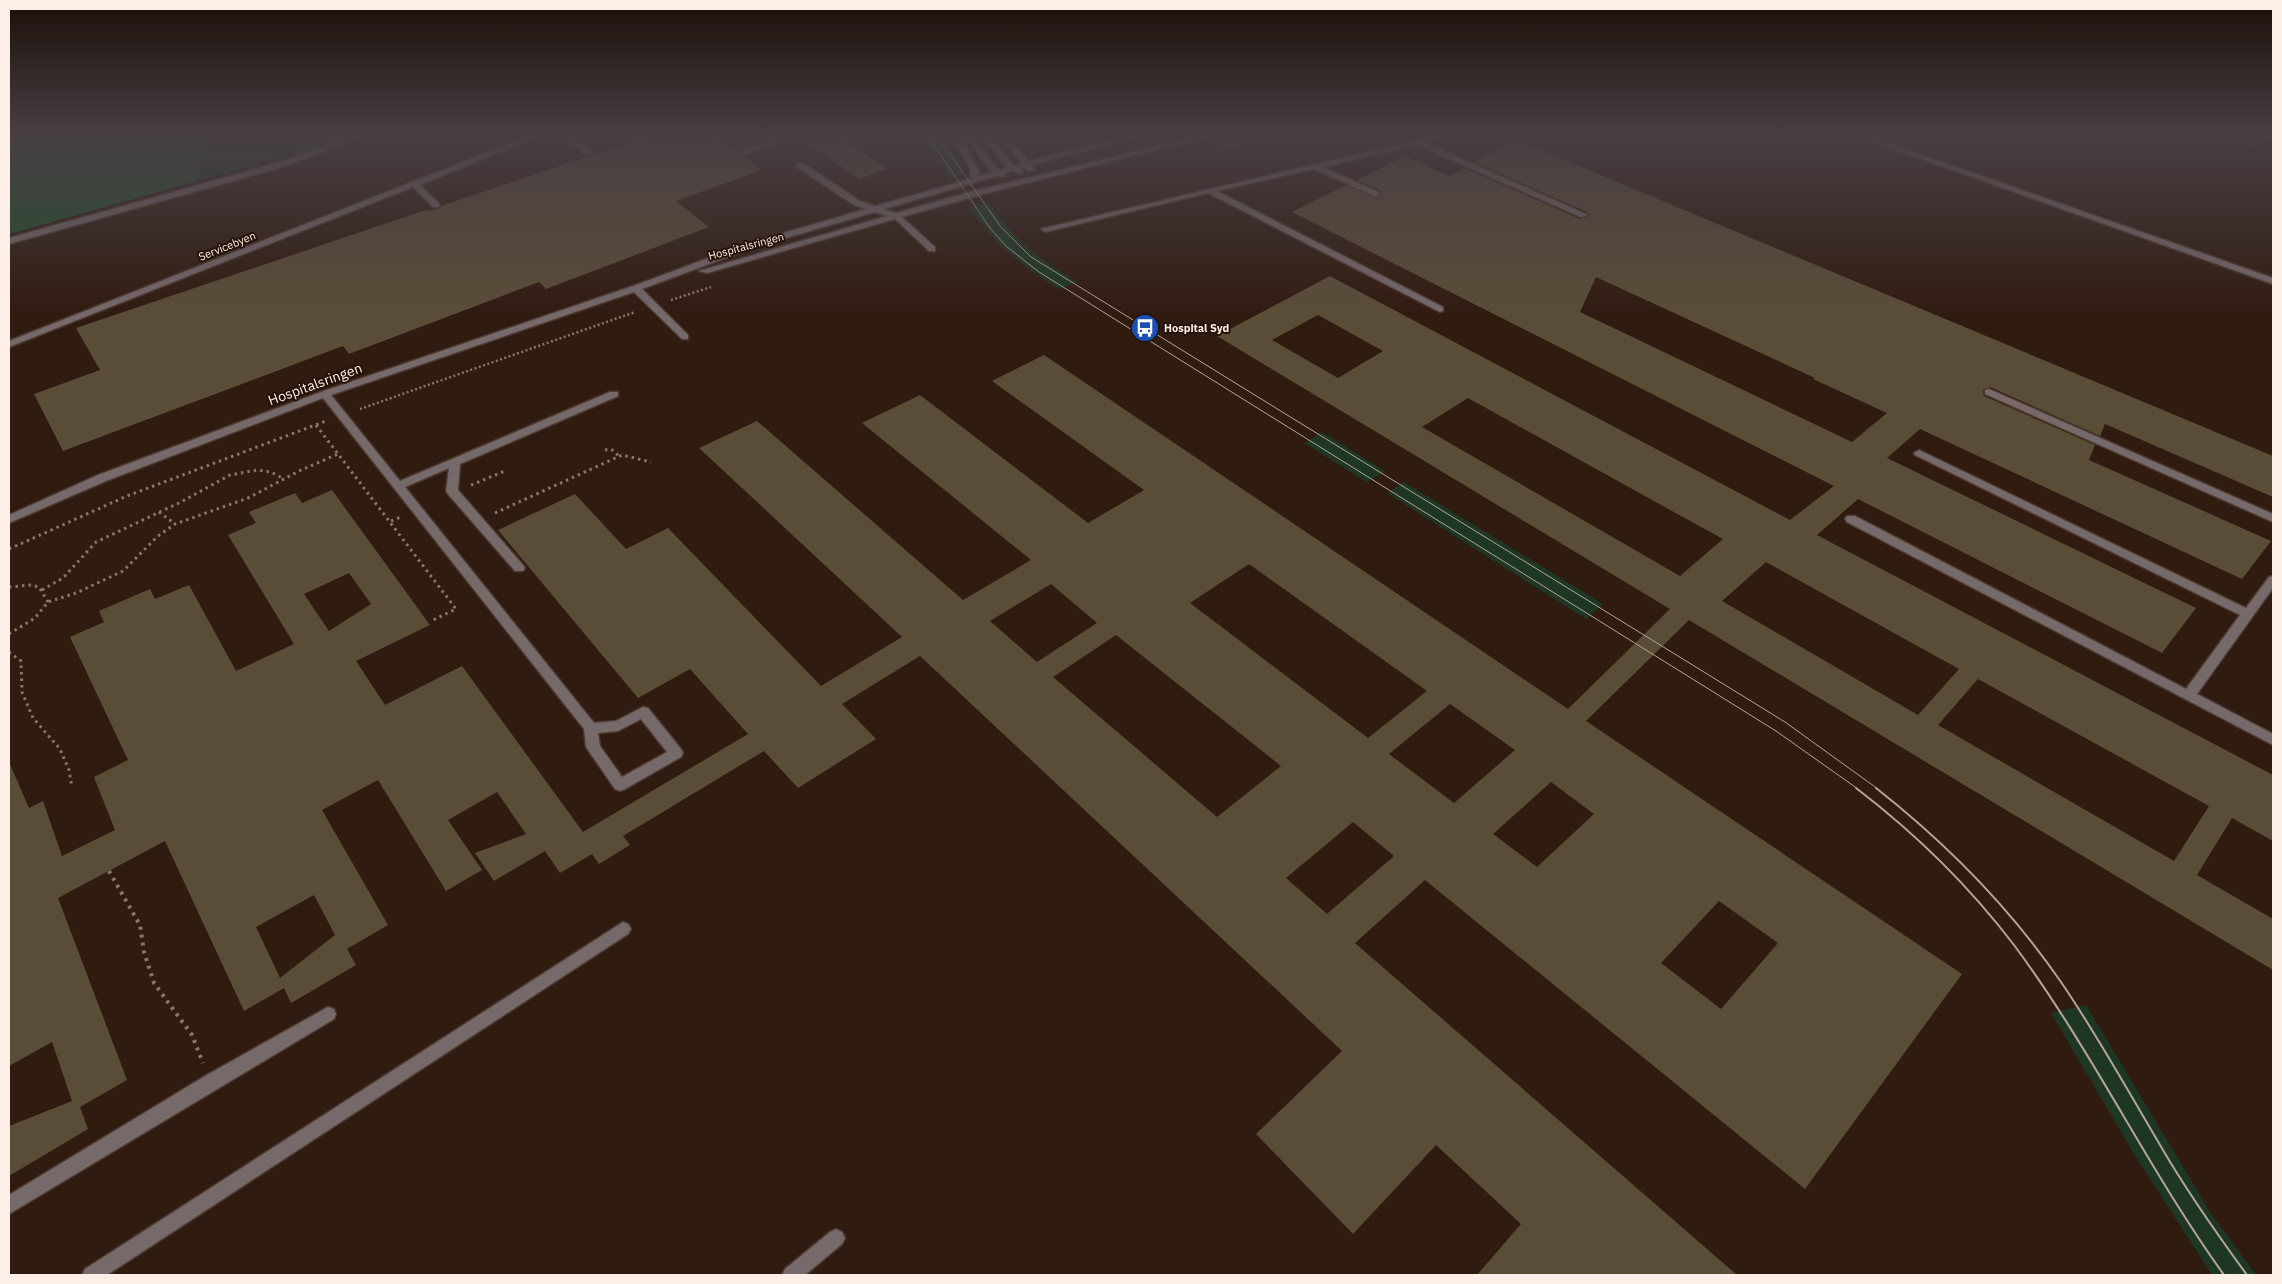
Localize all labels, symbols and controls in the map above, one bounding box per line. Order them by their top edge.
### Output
street label: Servicebyen [196,228,258,264]
street label: Hospitalsringen [707,229,785,263]
bus stop icon: Hospital Syd [1130,313,1160,343]
place label: Hospital Syd [1164,321,1229,335]
street label: Hospitalsringen [266,359,364,409]

